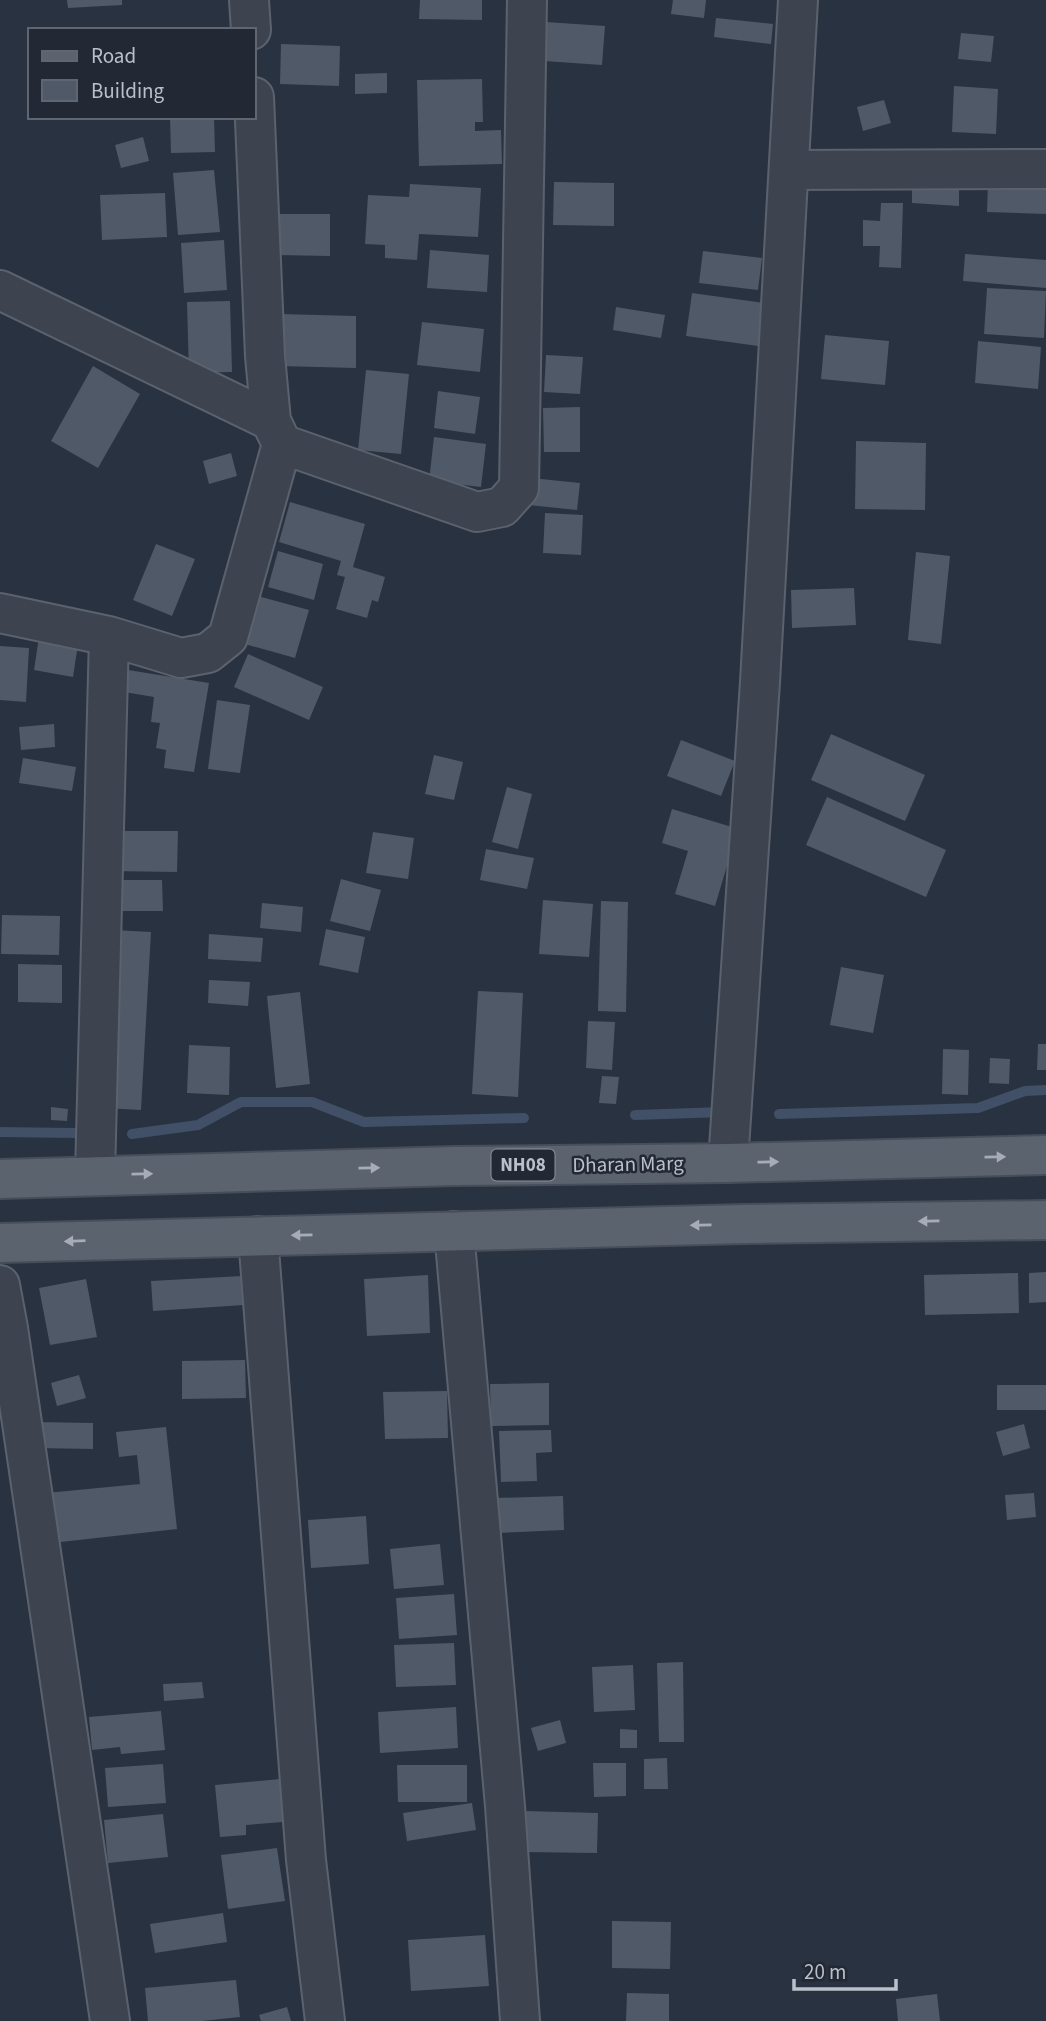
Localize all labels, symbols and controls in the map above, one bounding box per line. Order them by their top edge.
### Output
legend [28,28,256,119]
text: Road [91,41,136,71]
text: Building [91,76,165,106]
street label: Dharan Marg [572,1148,684,1180]
road number: NH08 [491,1149,554,1180]
one-way arrow [985,1151,1007,1162]
one-way arrow [757,1157,779,1168]
one-way arrow [358,1163,380,1174]
one-way arrow [131,1168,153,1179]
one-way arrow [918,1216,940,1227]
one-way arrow [690,1219,712,1231]
one-way arrow [291,1229,313,1241]
one-way arrow [64,1235,86,1246]
scale bar [794,1948,895,1992]
text: 20 m [804,1957,846,1987]

